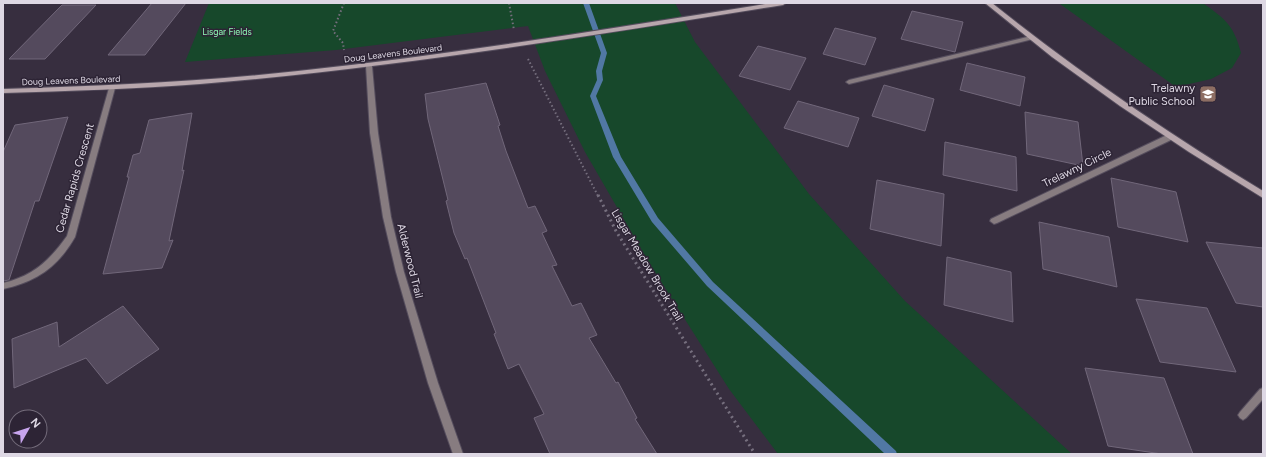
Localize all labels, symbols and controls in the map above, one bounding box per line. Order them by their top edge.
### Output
park label: Lisgar Fields [202,26,252,37]
street label: Doug Leavens Boulevard [343,42,443,64]
street label: Doug Leavens Boulevard [21,73,121,87]
place label: Trelawny Public School [1128,82,1195,108]
school or university icon: Trelawny Public School [1198,84,1218,104]
street label: Cedar Rapids Crescent [53,122,97,234]
street label: Trelawny Circle [1040,146,1114,190]
street label: Lisgar Meadow Brook Trail [608,207,686,323]
street label: Alderwood Trail [394,222,426,300]
north arrow [8,409,48,449]
text: N [28,416,43,430]

